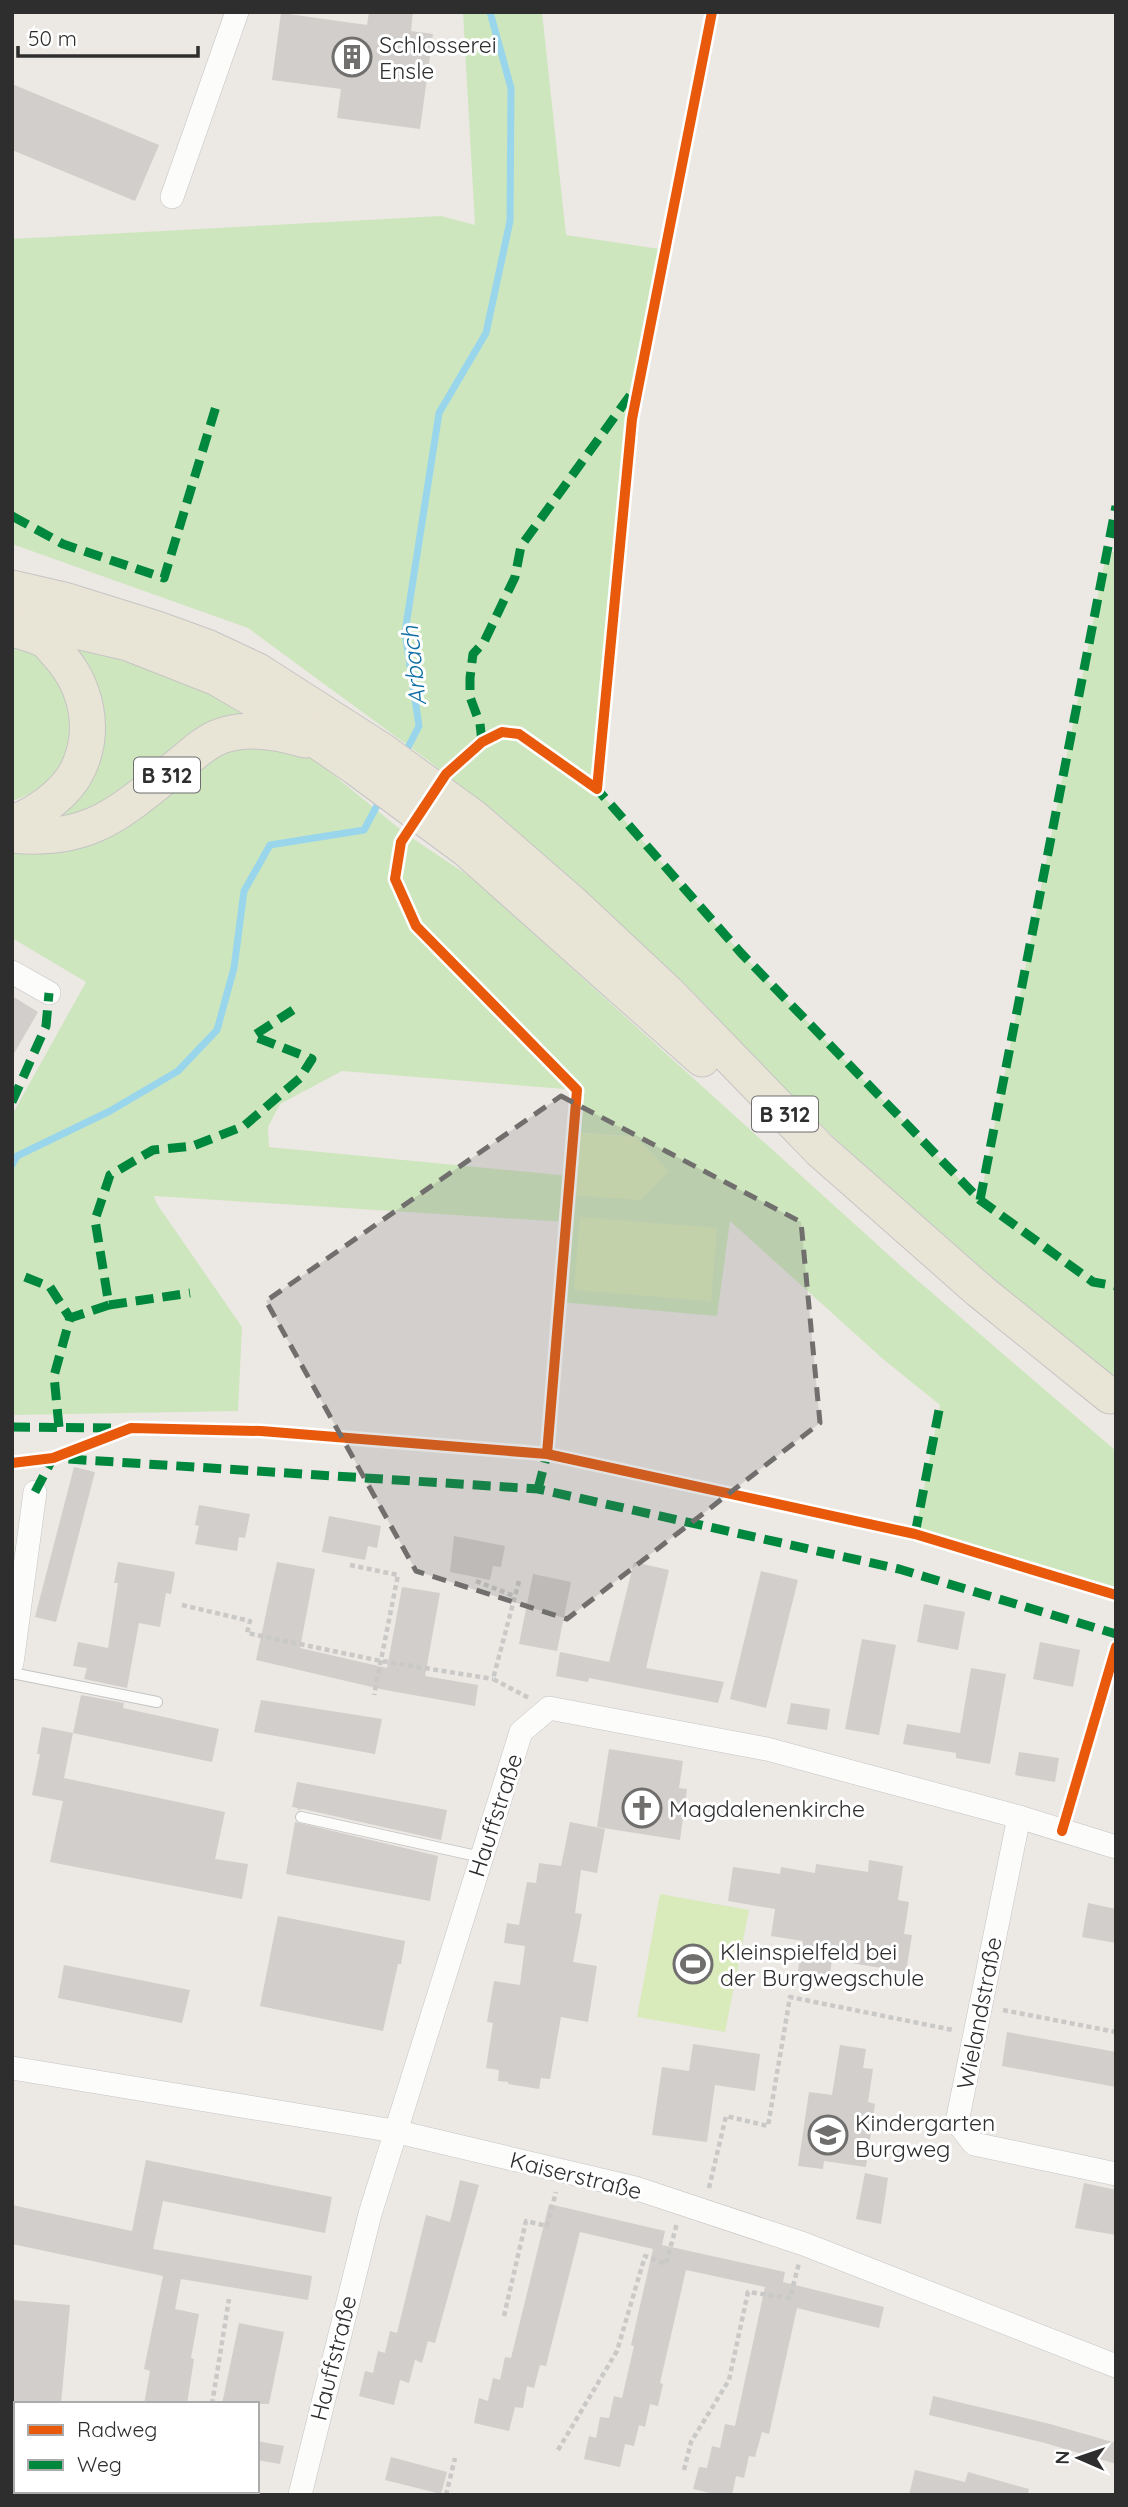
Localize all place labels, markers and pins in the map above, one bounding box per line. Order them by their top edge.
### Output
place label: Schlosserei Ensle [379,30,497,85]
building icon: Schlosserei Ensle [331,36,373,78]
church icon: Magdalenenkirche [621,1787,663,1829]
place label: Magdalenenkirche [669,1794,865,1823]
place label: Kleinspielfeld bei der Burgwegschule [720,1937,924,1992]
sports icon: Kleinspielfeld bei der Burgwegschule [672,1943,714,1985]
place label: Kindergarten Burgweg [855,2108,995,2163]
school or university icon: Kindergarten Burgweg [807,2114,849,2156]

